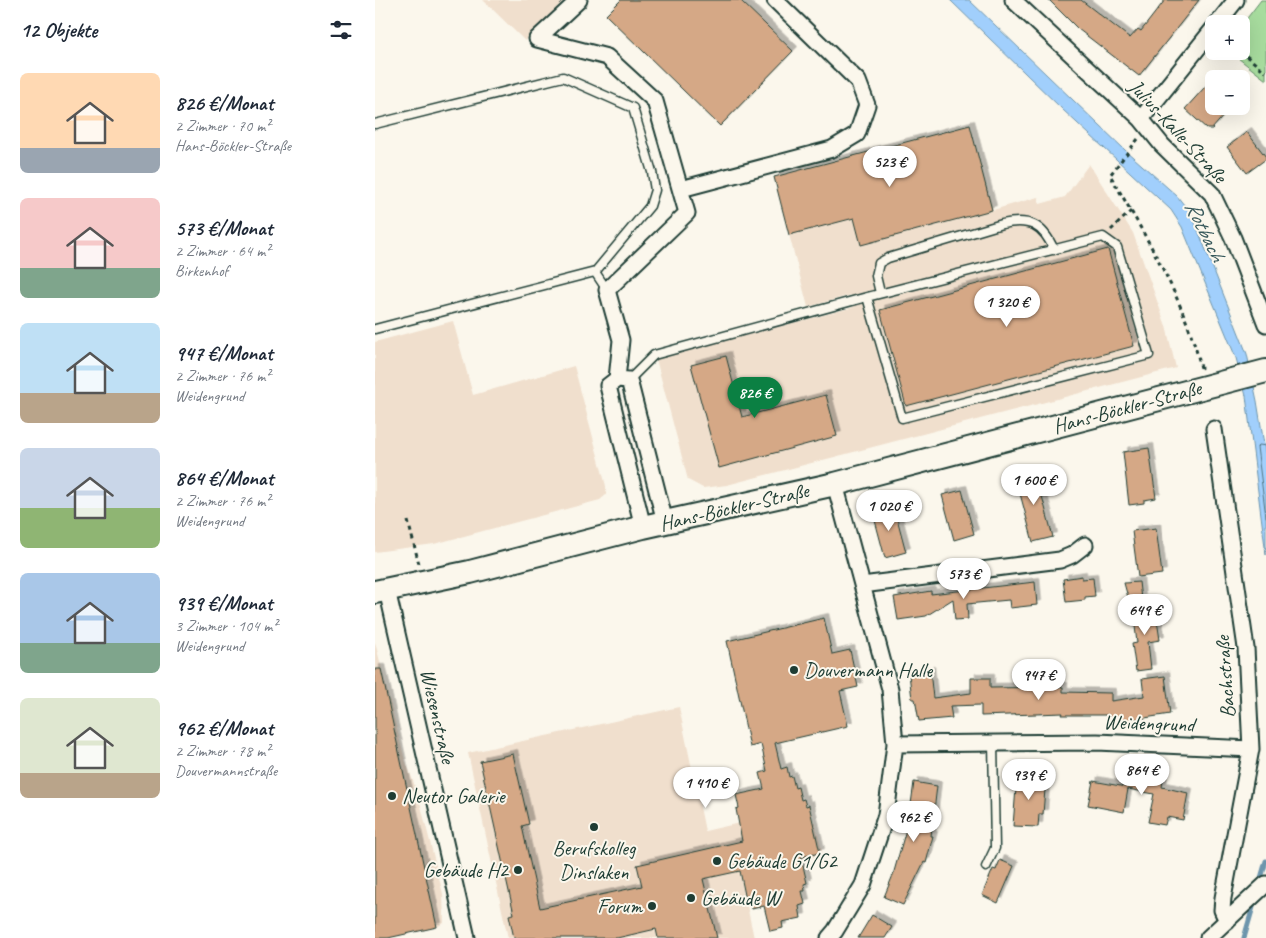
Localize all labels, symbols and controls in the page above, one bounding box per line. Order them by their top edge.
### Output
map controls [1205,15,1250,115]
button: + [1205,15,1250,60]
icon: filters [327,16,355,44]
text: 12 Objekte [20,17,97,43]
button: − [1205,70,1250,115]
street label: Julius-Kalle-Straße [1123,73,1234,190]
text: 826 €/Monat [175,90,273,116]
icon: home [60,93,120,153]
text: 2 Zimmer · 70 m² [175,116,270,136]
text: Hans-Böckler-Straße [175,136,291,156]
pin: 523 € [855,146,925,188]
text: 523 € [874,152,906,172]
water label: Rotbach [1179,196,1232,267]
text: 573 €/Monat [175,215,273,241]
icon: home [60,218,120,278]
text: 2 Zimmer · 64 m² [175,241,270,261]
text: Birkenhof [175,261,228,281]
pin: 1 320 € [961,286,1053,328]
text: 1 320 € [985,292,1029,312]
text: 947 €/Monat [175,340,273,366]
icon: home [60,343,120,403]
text: 2 Zimmer · 76 m² [175,366,270,386]
street label: Hans-Böckler-Straße [1050,374,1206,439]
pin: 826 € [720,376,790,419]
text: 826 € [738,383,772,403]
text: Weidengrund [175,386,244,406]
pin: 1 600 € [988,464,1080,506]
text: 864 €/Monat [175,465,273,491]
icon: home [60,468,120,528]
text: 1 600 € [1012,470,1056,490]
street label: Hans-Böckler-Straße [657,477,813,537]
pin: 1 020 € [843,490,935,532]
text: 2 Zimmer · 76 m² [175,491,270,511]
text: 1 020 € [867,496,911,516]
text: Weidengrund [175,511,244,531]
pin: 573 € [929,558,999,600]
text: 573 € [948,564,980,584]
text: 939 €/Monat [175,590,272,616]
icon: home [60,593,120,653]
pin: 649 € [1110,594,1180,636]
text: 649 € [1129,600,1161,620]
text: 3 Zimmer · 104 m² [175,616,277,636]
street label: Bachstraße [1209,633,1241,719]
text: Weidengrund [175,636,244,656]
place label: Douvermann Halle [804,657,933,683]
pin: 947 € [1004,658,1074,701]
marker: Douvermann Halle [788,664,800,676]
text: 947 € [1023,665,1055,685]
street label: Wiesenstraße [415,666,462,768]
street label: Weidengrund [1103,708,1198,738]
text: 962 €/Monat [175,715,273,741]
icon: home [60,718,120,778]
text: 2 Zimmer · 78 m² [175,741,270,761]
pin: 864 € [1107,754,1177,796]
pin: 939 € [994,758,1064,801]
text: 864 € [1125,760,1159,780]
text: Douvermannstraße [175,761,277,781]
text: 939 € [1013,765,1045,785]
pin: 1 410 € [660,766,752,809]
text: 1 410 € [684,773,728,793]
place label: Neutor Galerie [402,783,507,809]
marker: Neutor Galerie [386,790,398,802]
pin: 962 € [879,800,949,843]
text: 962 € [898,807,930,827]
marker: Berufskolleg Dinslaken [588,821,600,833]
place label: Berufskolleg Dinslaken [553,835,637,885]
place label: Gebäude G1/G2 [727,848,838,874]
marker: Gebäude G1/G2 [711,855,723,867]
place label: Gebäude H2 [423,857,510,883]
marker: Gebäude H2 [512,864,524,876]
place label: Gebäude W [701,885,783,911]
marker: Gebäude W [685,892,697,904]
place label: Forum [597,893,643,919]
marker: Forum [646,900,658,912]

